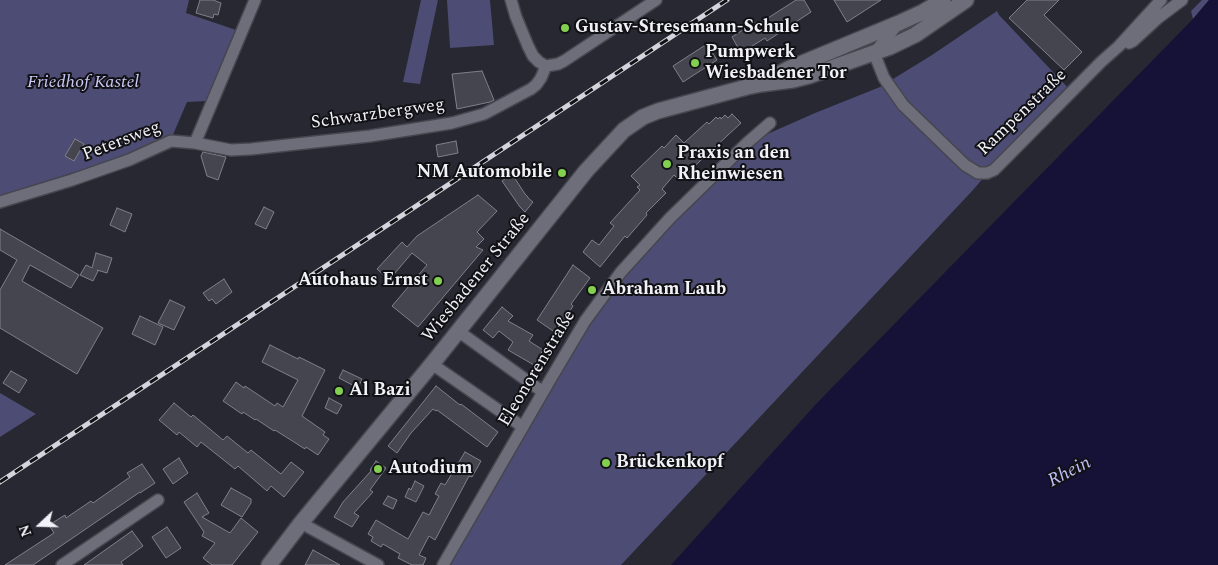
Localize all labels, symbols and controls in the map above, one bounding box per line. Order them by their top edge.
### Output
place label: Gustav-Stresemann-Schule [575,17,799,39]
marker: Gustav-Stresemann-Schule [559,22,571,34]
place label: Pumpwerk Wiesbadener Tor [705,42,847,84]
marker: Pumpwerk Wiesbadener Tor [689,57,701,69]
street label: Rampenstraße [974,65,1072,161]
park label: Friedhof Kastel [27,72,139,94]
street label: Schwarzbergweg [310,95,446,135]
street label: Petersweg [80,117,164,167]
place label: Praxis an den Rheinwiesen [677,143,790,186]
marker: Praxis an den Rheinwiesen [661,158,673,170]
place label: NM Automobile [417,162,552,184]
marker: NM Automobile [556,167,568,179]
street label: Wiesbadener Straße [418,209,536,347]
place label: Autohaus Ernst [298,270,428,292]
marker: Autohaus Ernst [432,275,444,287]
place label: Abraham Laub [602,279,726,301]
marker: Abraham Laub [586,284,598,296]
street label: Eleonorenstraße [495,307,581,431]
place label: Al Bazi [349,380,410,402]
marker: Al Bazi [333,385,345,397]
place label: Brückenkopf [616,452,724,474]
water label: Rhein [1045,453,1095,493]
marker: Brückenkopf [600,457,612,469]
place label: Autodium [388,458,472,480]
marker: Autodium [372,463,384,475]
north arrow [15,500,65,550]
text: N [14,521,37,540]

